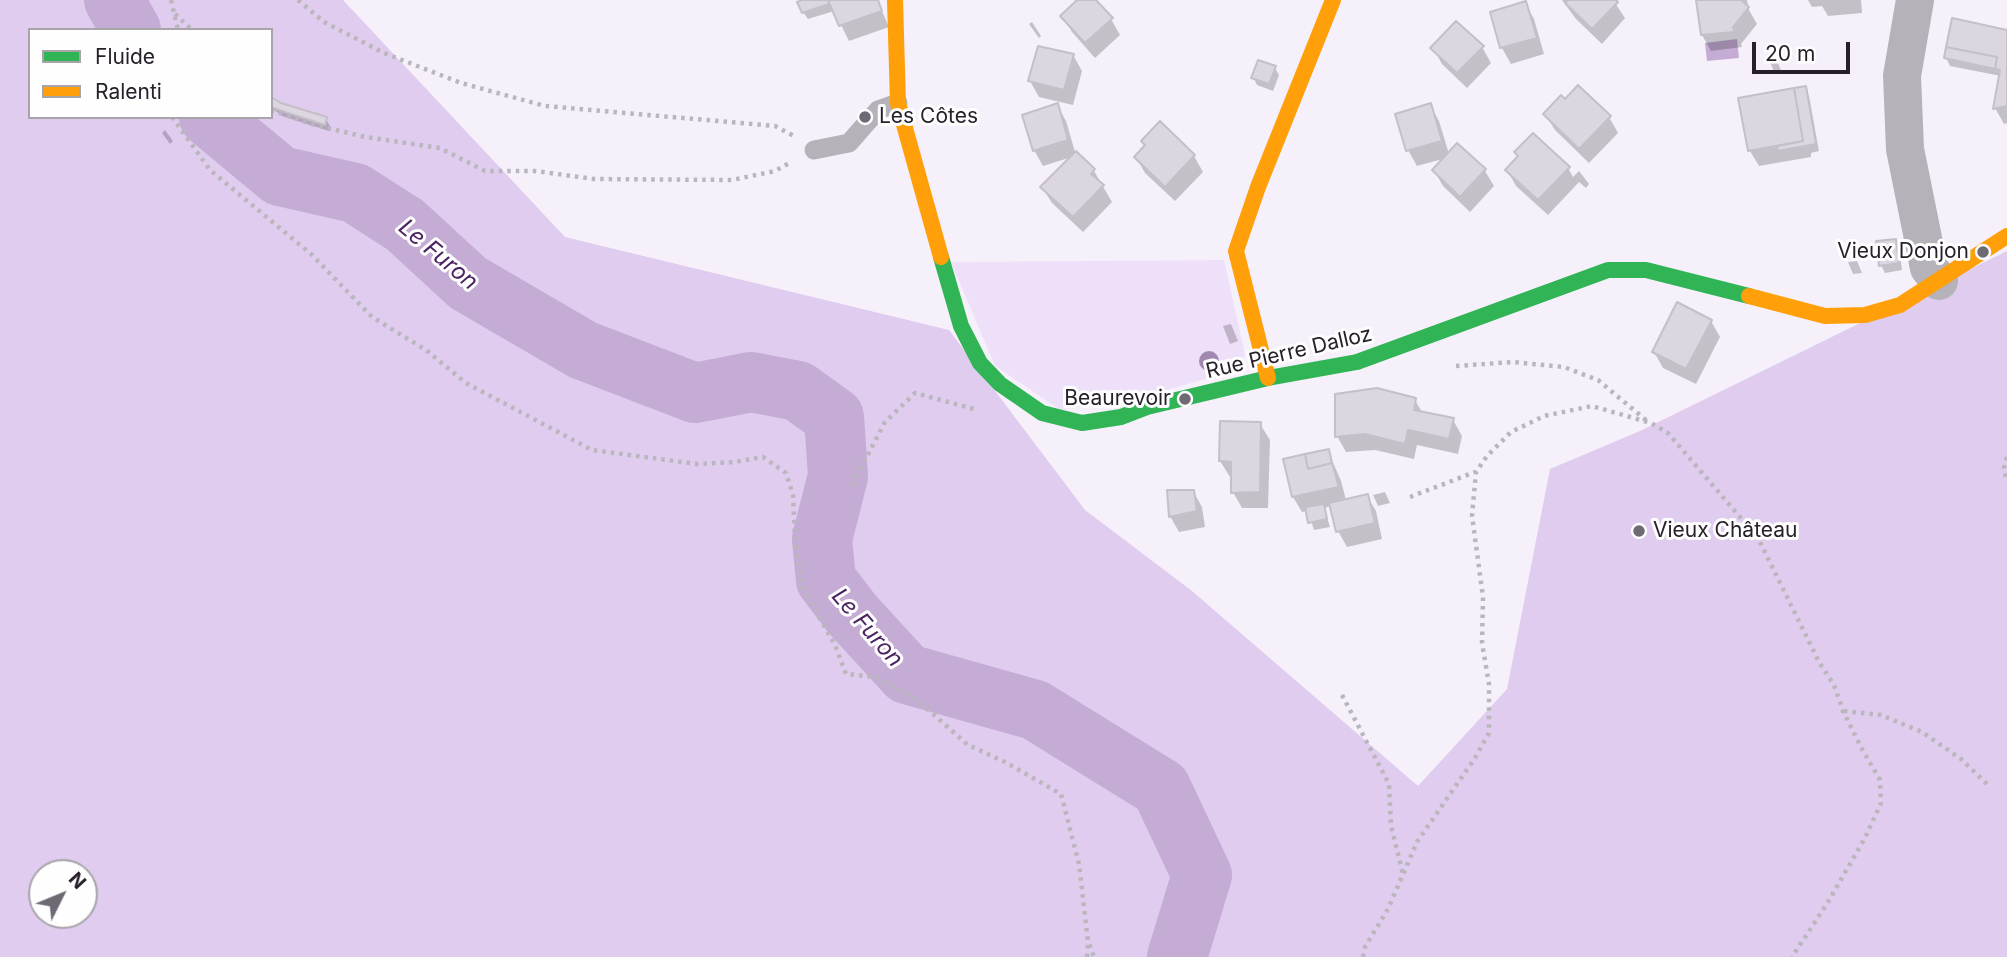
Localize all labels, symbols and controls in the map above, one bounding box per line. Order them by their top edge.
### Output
legend [28,28,273,119]
scale bar [1755,28,1853,72]
text: 20 m [1765,41,1815,66]
text: Fluide [95,44,155,69]
text: Ralenti [95,79,162,104]
place label: Les Côtes [879,104,978,130]
marker: Les Côtes [857,109,873,125]
water label: Le Furon [393,214,483,296]
place label: Vieux Donjon [1837,239,1969,265]
marker: Vieux Donjon [1975,244,1991,260]
street label: Rue Pierre Dalloz [1203,322,1375,384]
place label: Beaurevoir [1064,386,1171,412]
marker: Beaurevoir [1177,391,1193,407]
place label: Vieux Château [1653,518,1797,544]
marker: Vieux Château [1631,523,1647,539]
water label: Le Furon [825,583,909,673]
north arrow [28,859,98,929]
text: N [64,868,91,894]

